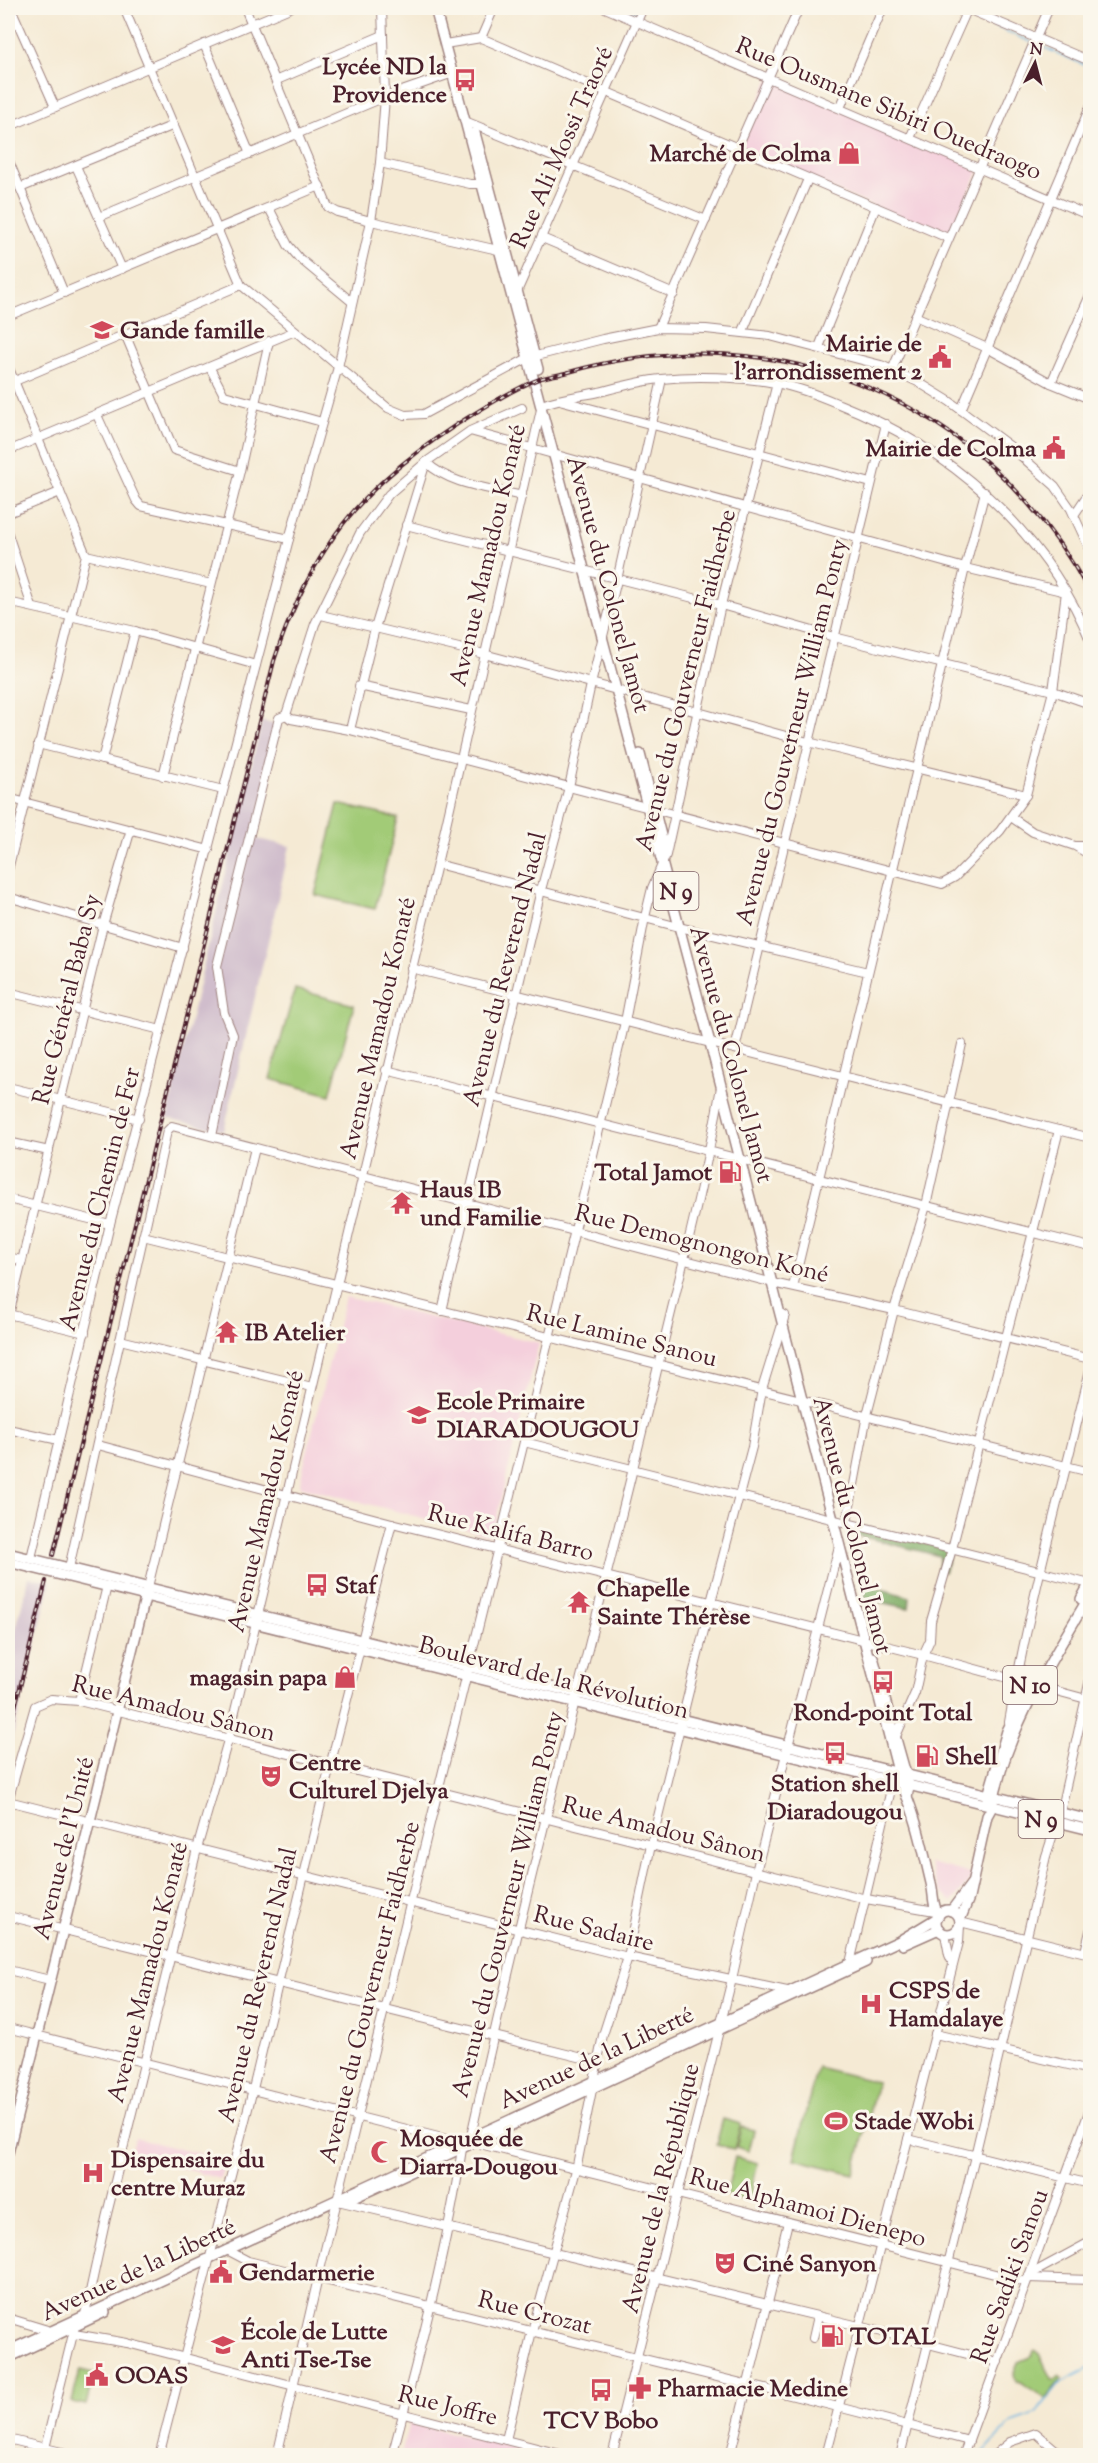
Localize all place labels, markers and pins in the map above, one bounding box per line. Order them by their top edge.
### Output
place label: Lycée ND la Providence [322,51,448,113]
bus stop icon: Lycée ND la Providence [452,67,478,93]
place label: Marché de Colma [649,138,832,172]
shop icon: Marché de Colma [836,140,862,166]
place label: Gande famille [120,315,265,349]
school or university icon: Gande famille [89,317,115,343]
place label: Mairie de l'arrondissement 2 [734,328,923,390]
public building icon: Mairie de l'arrondissement 2 [927,344,953,370]
place label: Mairie de Colma [865,433,1037,467]
public building icon: Mairie de Colma [1041,435,1067,461]
place label: Total Jamot [594,1157,713,1191]
fuel station icon: Total Jamot [717,1159,743,1185]
place label: Haus IB und Familie [420,1174,542,1236]
temple icon: Haus IB und Familie [389,1190,415,1216]
place label: IB Atelier [245,1317,346,1351]
temple icon: IB Atelier [214,1319,240,1345]
place label: Ecole Primaire DIARADOUGOU [437,1386,639,1448]
school or university icon: Ecole Primaire DIARADOUGOU [406,1402,432,1428]
place label: Staf [335,1570,379,1604]
bus stop icon: Staf [304,1572,330,1598]
place label: Chapelle Sainte Thérèse [597,1573,750,1635]
temple icon: Chapelle Sainte Thérèse [566,1589,592,1615]
place label: magasin papa [190,1662,328,1696]
shop icon: magasin papa [332,1664,358,1690]
bus stop icon: Rond-point Total [870,1669,896,1695]
place label: Rond-point Total [793,1697,973,1731]
bus stop icon: Station shell Diaradougou [822,1740,848,1766]
place label: Shell [945,1741,998,1775]
fuel station icon: Shell [914,1743,940,1769]
place label: Centre Culturel Djelya [289,1747,449,1809]
theatre icon: Centre Culturel Djelya [258,1763,284,1789]
place label: Station shell Diaradougou [767,1768,903,1830]
place label: CSPS de Hamdalaye [889,1975,1003,2037]
hospital icon: CSPS de Hamdalaye [858,1991,884,2017]
place label: Stade Wobi [854,2106,974,2140]
sports icon: Stade Wobi [823,2108,849,2134]
place label: Mosquée de Diarra-Dougou [400,2123,558,2185]
mosque icon: Mosquée de Diarra-Dougou [369,2139,395,2165]
place label: Dispensaire du centre Muraz [111,2144,265,2206]
hospital icon: Dispensaire du centre Muraz [80,2160,106,2186]
place label: Ciné Sanyon [743,2248,878,2282]
theatre icon: Ciné Sanyon [712,2250,738,2276]
place label: Gendarmerie [239,2257,375,2291]
public building icon: Gendarmerie [208,2259,234,2285]
place label: École de Lutte Anti Tse-Tse [241,2316,388,2378]
place label: TOTAL [850,2321,937,2355]
fuel station icon: TOTAL [819,2323,845,2349]
school or university icon: École de Lutte Anti Tse-Tse [210,2332,236,2358]
place label: OOAS [115,2360,188,2394]
public building icon: OOAS [84,2362,110,2388]
place label: Pharmacie Medine [658,2373,848,2407]
pharmacy icon: Pharmacie Medine [627,2375,653,2401]
bus stop icon: TCV Bobo [588,2377,614,2403]
place label: TCV Bobo [544,2405,658,2439]

